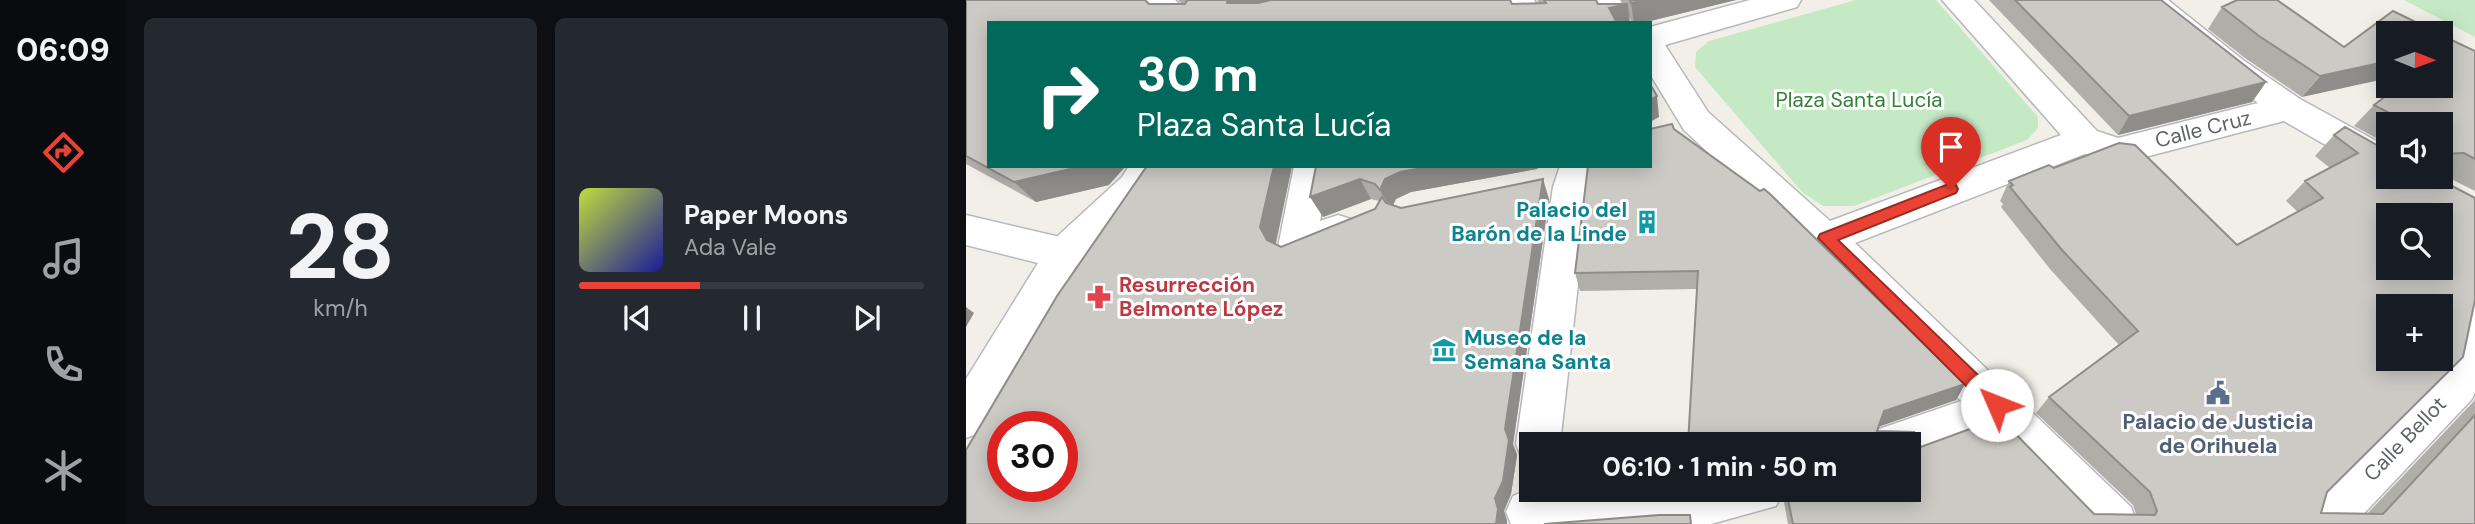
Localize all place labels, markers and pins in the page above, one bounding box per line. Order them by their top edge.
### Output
pin [1921,117,1981,189]
place label: Palacio del Barón de la Linde [1451,196,1627,248]
building icon: Palacio del Barón de la Linde [1633,208,1661,236]
place label: Resurrección Belmonte López [1119,271,1283,323]
pharmacy icon: Resurrección Belmonte López [1085,283,1113,311]
place label: Museo de la Semana Santa [1464,324,1611,376]
museum icon: Museo de la Semana Santa [1430,336,1458,364]
public building icon: Palacio de Justicia de Orihuela [2204,379,2232,407]
place label: Palacio de Justicia de Orihuela [2123,408,2313,460]

